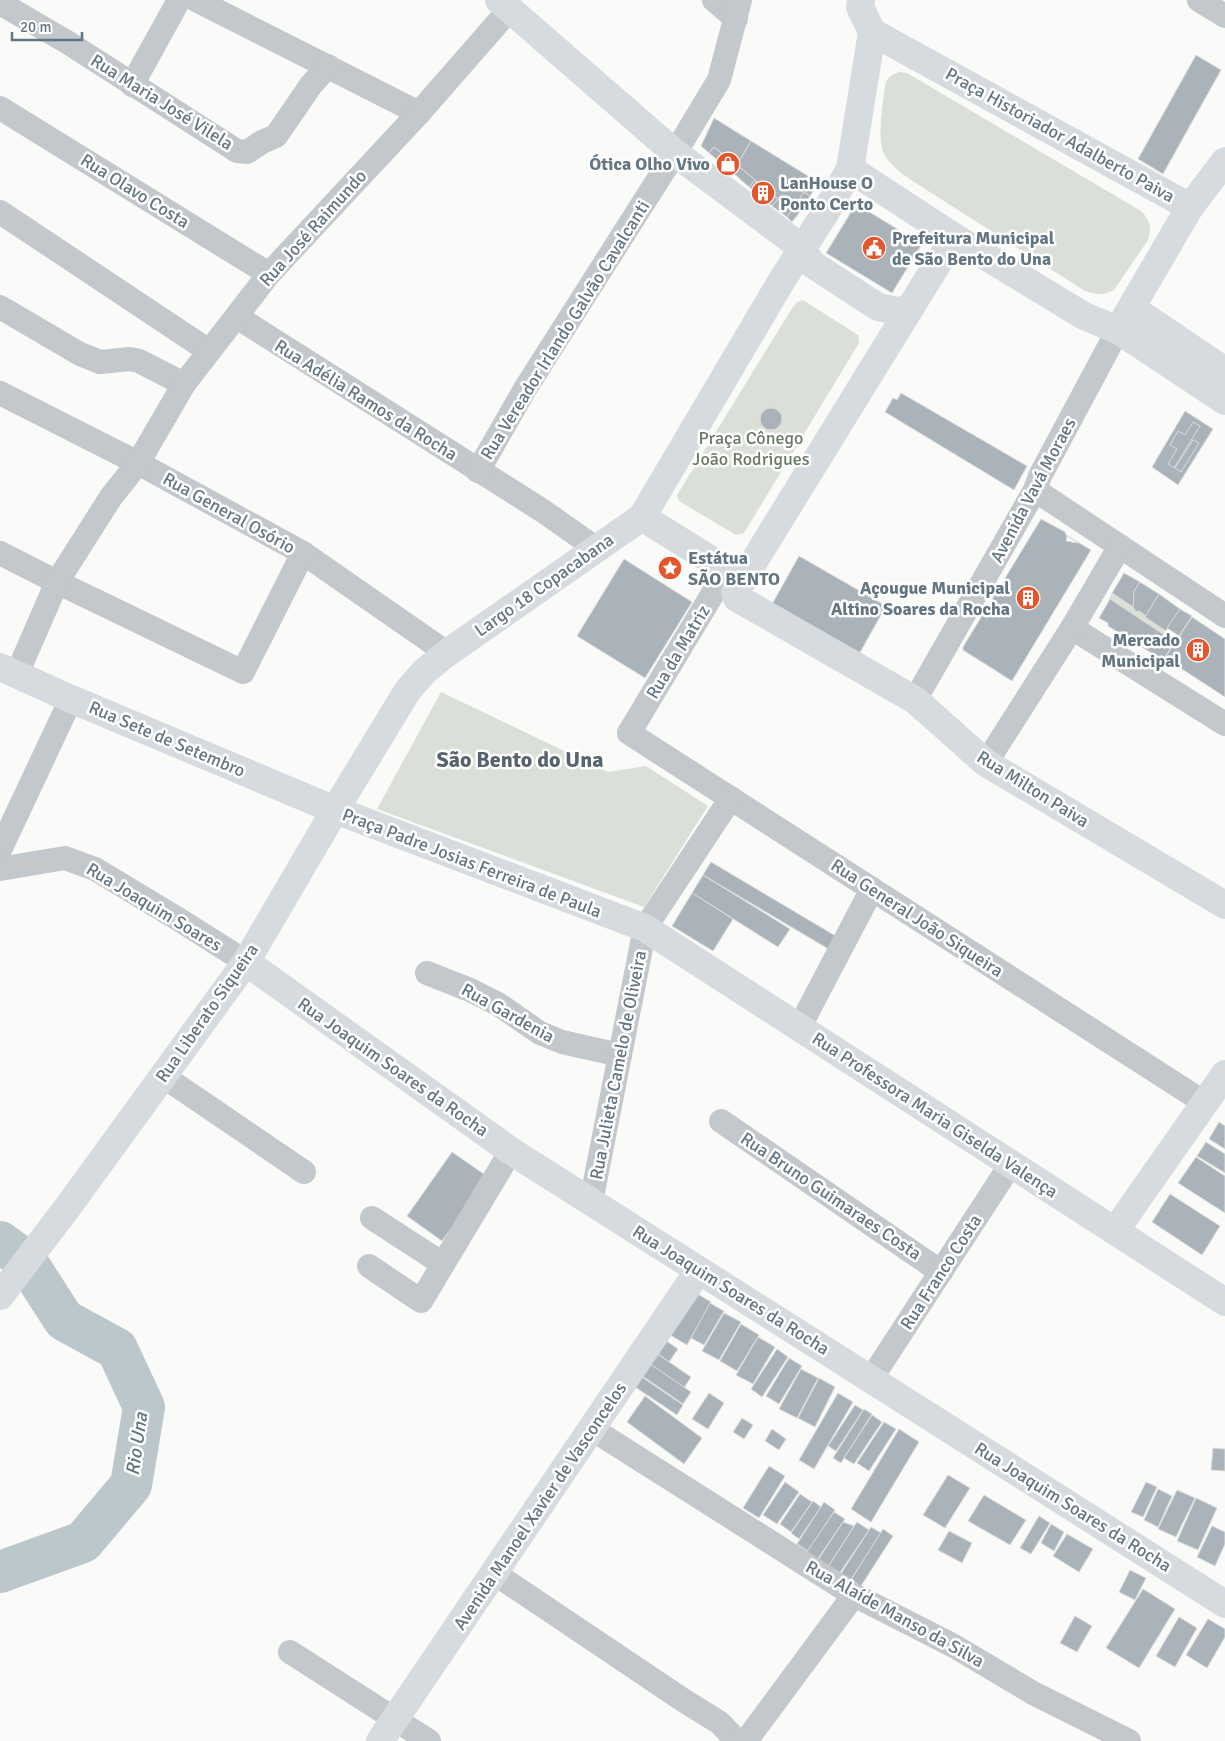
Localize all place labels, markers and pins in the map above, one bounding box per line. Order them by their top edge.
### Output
shop icon: Ótica Olho Vivo [715,151,741,177]
place label: Ótica Olho Vivo [589,153,710,175]
place label: LanHouse O Ponto Certo [780,172,873,215]
building icon: LanHouse O Ponto Certo [750,180,776,206]
place label: Prefeitura Municipal de São Bento do Una [892,227,1055,270]
public building icon: Prefeitura Municipal de São Bento do Una [861,235,887,261]
place label: Estátua SÃO BENTO [688,547,780,590]
place icon: Estátua SÃO BENTO [657,555,683,581]
place label: Açougue Municipal Altino Soares da Rocha [831,577,1010,620]
building icon: Açougue Municipal Altino Soares da Rocha [1015,585,1041,611]
place label: Mercado Municipal [1101,629,1180,672]
building icon: Mercado Municipal [1185,637,1211,663]

